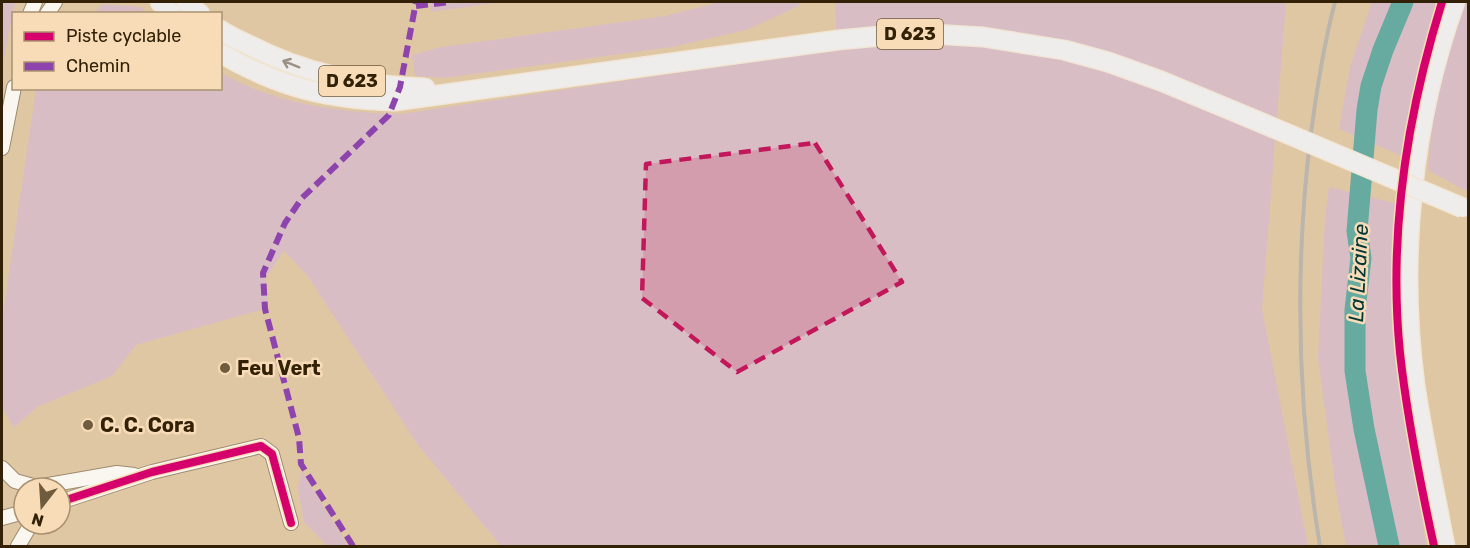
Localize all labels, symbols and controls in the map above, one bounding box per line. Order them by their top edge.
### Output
legend [12,12,222,90]
road number: D 623 [877,19,943,49]
text: Piste cyclable [66,25,181,47]
text: Chemin [66,55,130,77]
one-way arrow [282,58,301,69]
road number: D 623 [319,66,385,96]
water label: La Lizaine [1343,223,1373,323]
place label: Feu Vert [237,356,321,380]
marker: Feu Vert [218,361,232,375]
place label: C. C. Cora [100,413,195,437]
marker: C. C. Cora [81,418,95,432]
north arrow [12,476,72,536]
text: N [29,509,46,531]

